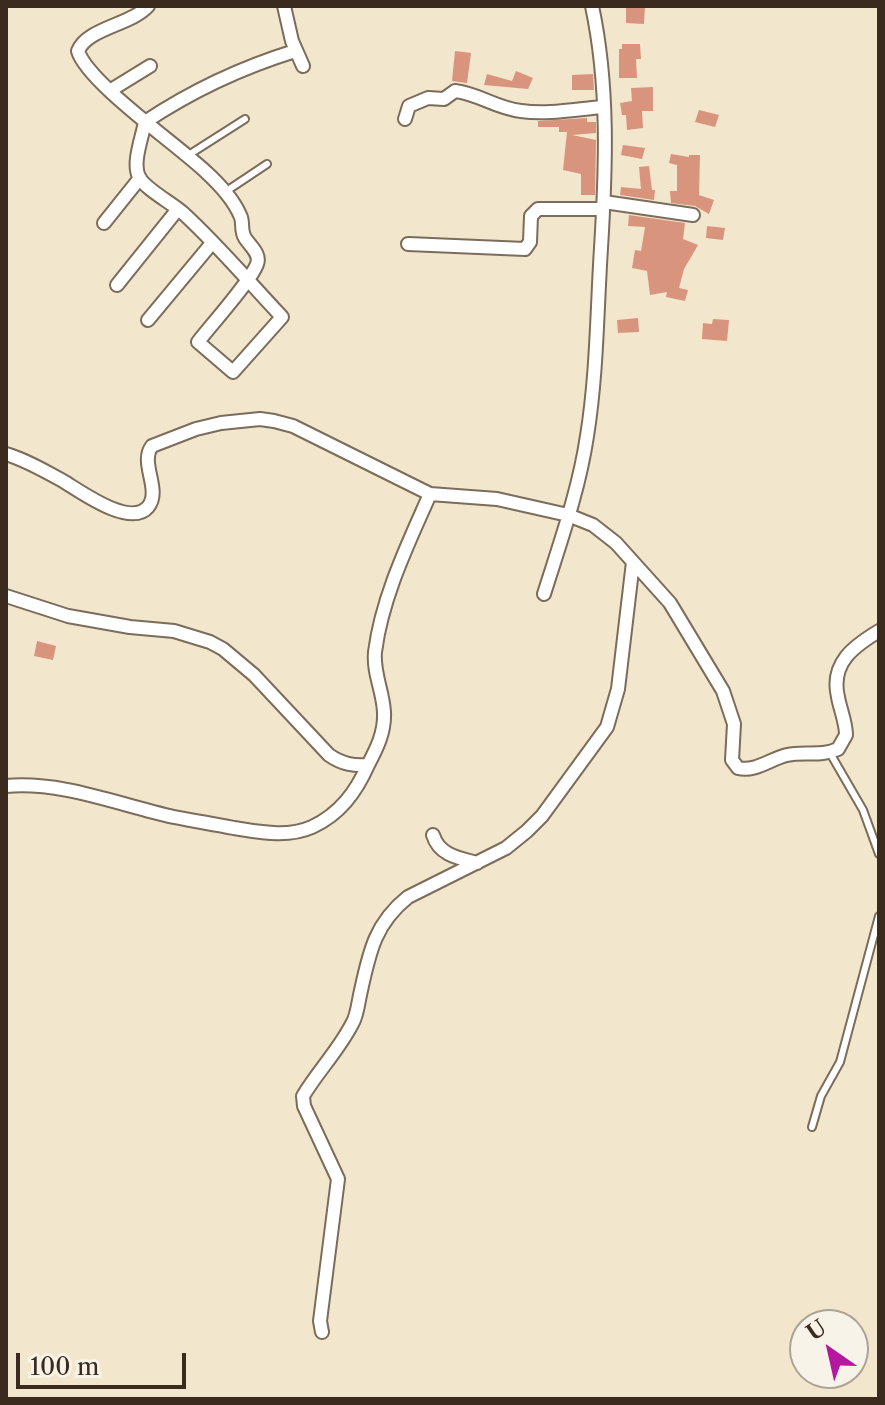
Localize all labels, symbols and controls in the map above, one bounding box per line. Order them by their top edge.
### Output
north arrow [789,1309,869,1389]
text: U [801,1314,831,1347]
scale bar [20,1337,190,1387]
text: 100 m [30,1352,99,1381]

